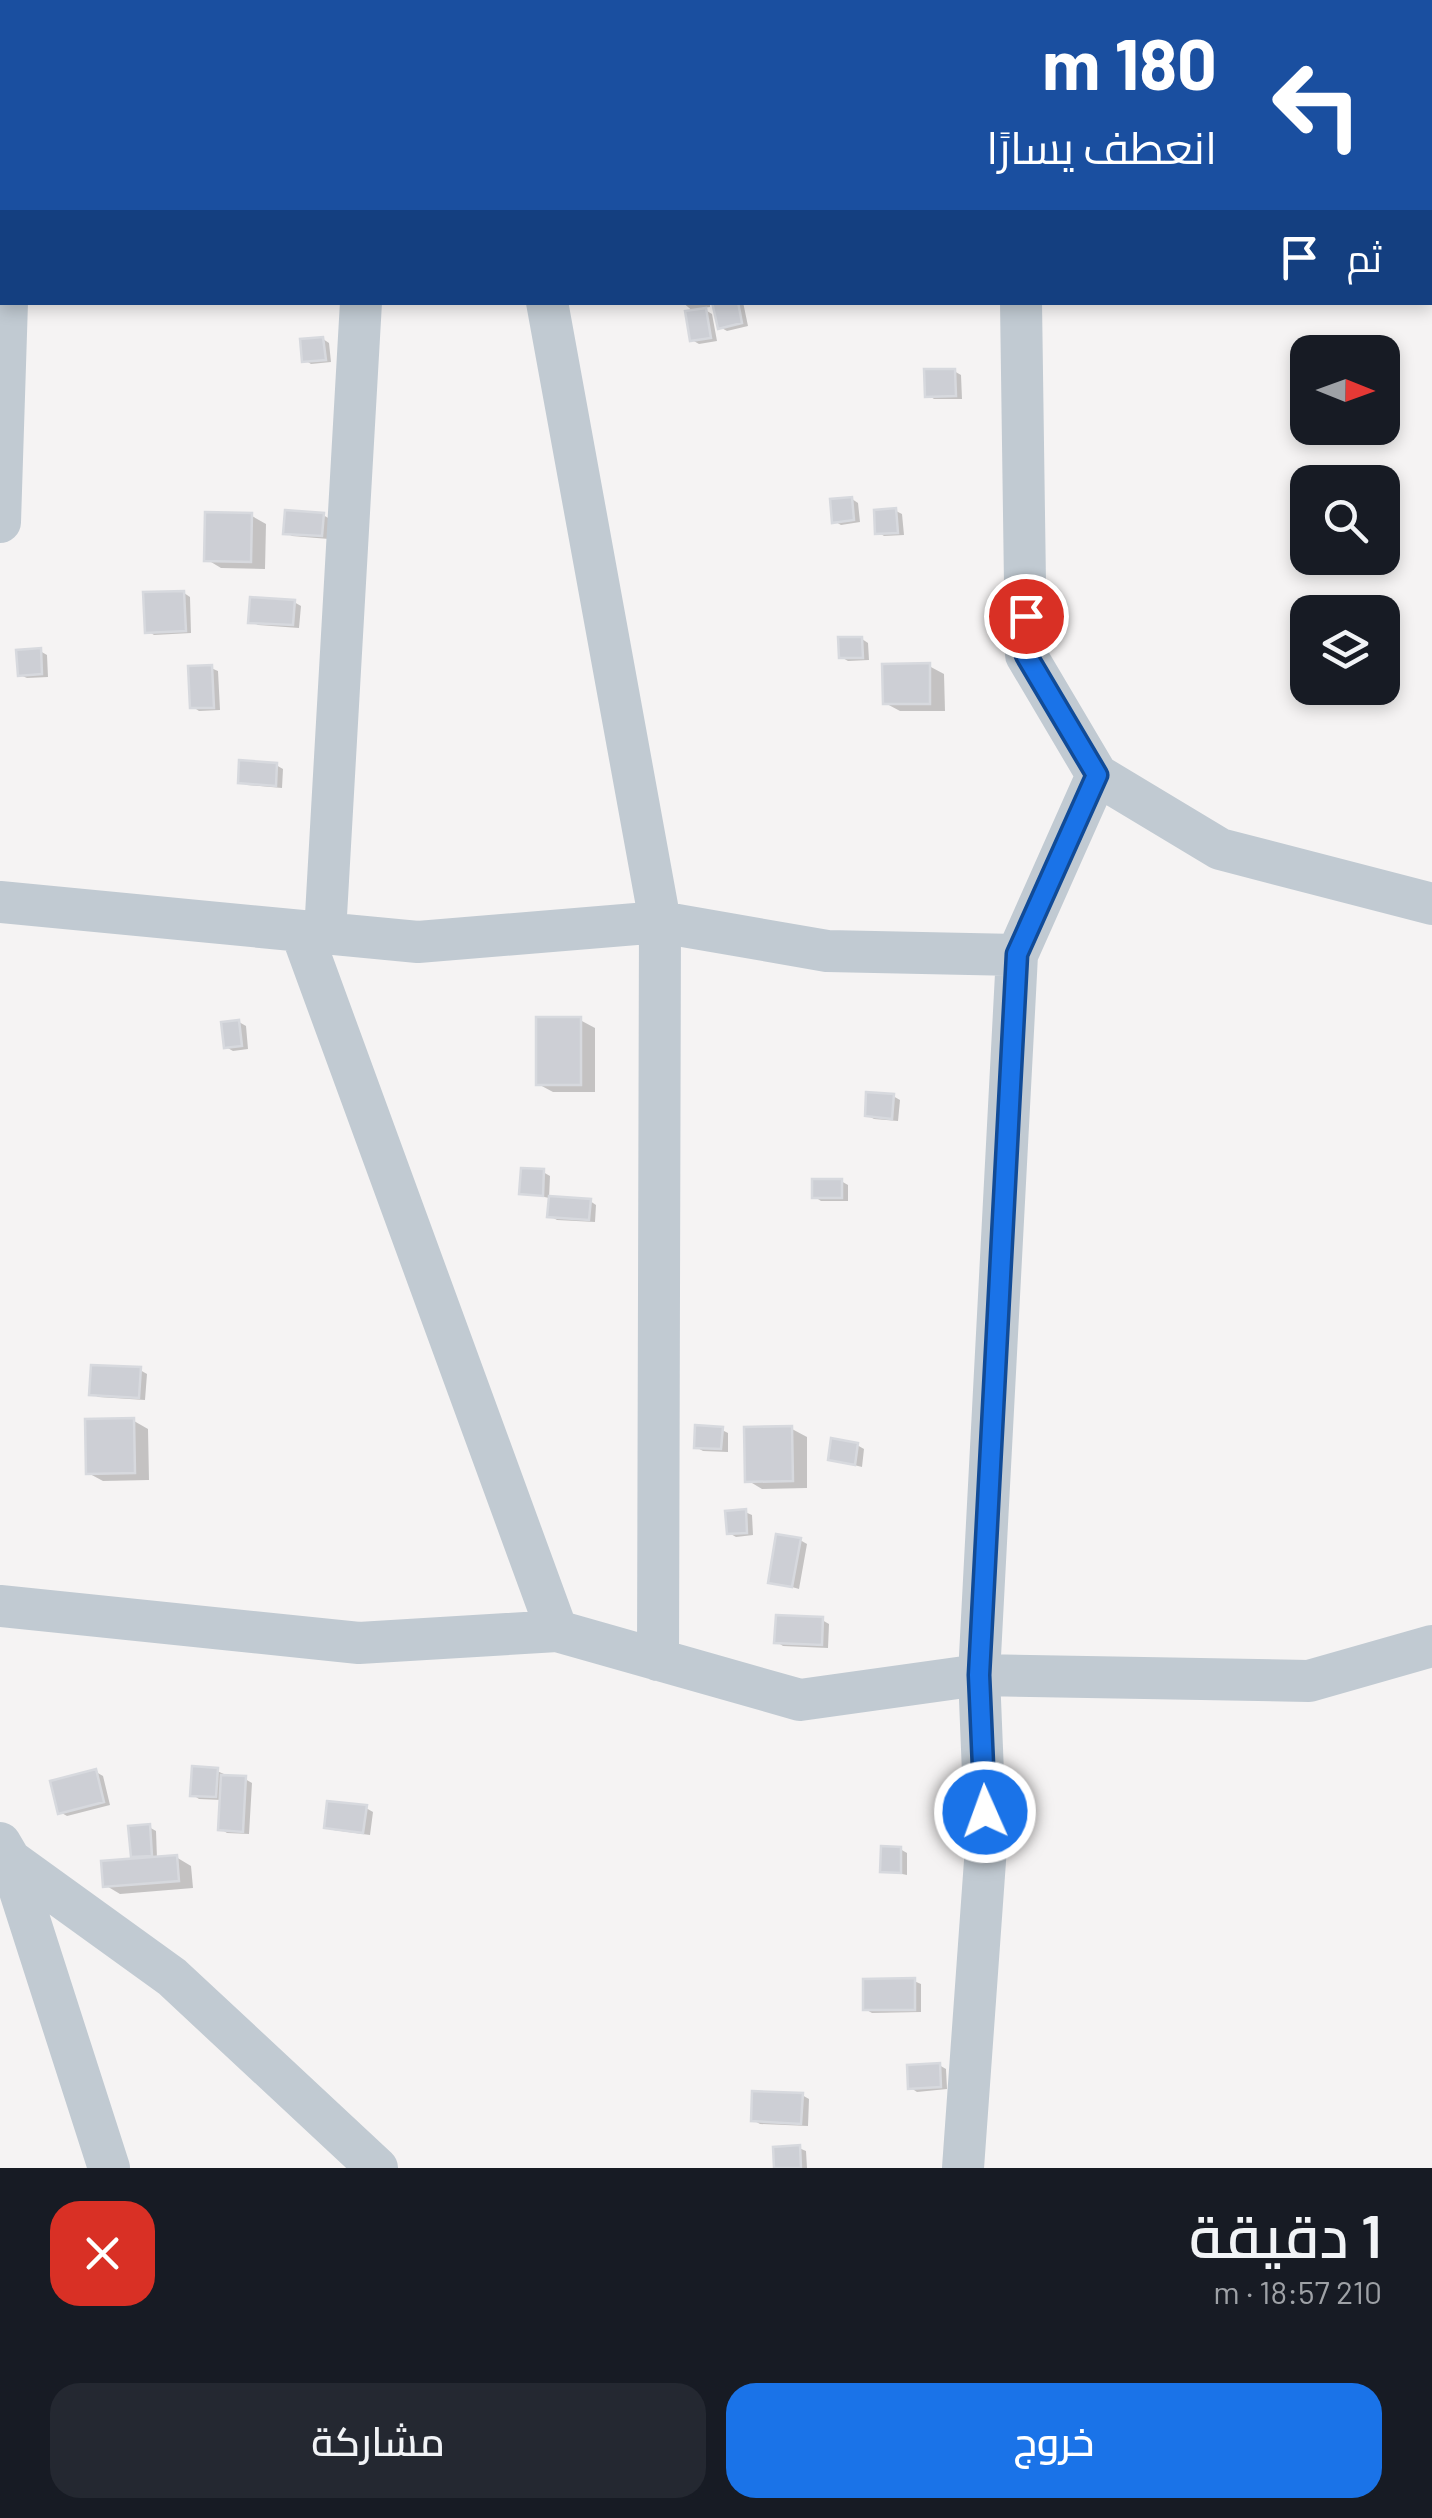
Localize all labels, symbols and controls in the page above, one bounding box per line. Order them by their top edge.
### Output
text: 180 m [1042,20,1217,104]
icon: left [1252,40,1382,170]
text: انعطف يسارًا [986,119,1217,173]
icon: arrive [1272,230,1327,285]
text: ثم [1347,234,1382,280]
north arrow [1290,335,1400,445]
map controls [1290,335,1400,705]
button: search [1290,465,1400,575]
pin [984,574,1069,659]
icon: arrive [999,589,1054,644]
button: layers [1290,595,1400,705]
position arrow [933,1760,1037,1864]
text: 1 دقيقة [1189,2198,1382,2270]
button: close [50,2201,155,2306]
text: 210 m · 18:57 [1213,2272,1382,2310]
button: مشاركة [50,2383,706,2498]
button: خروج [726,2383,1382,2498]

